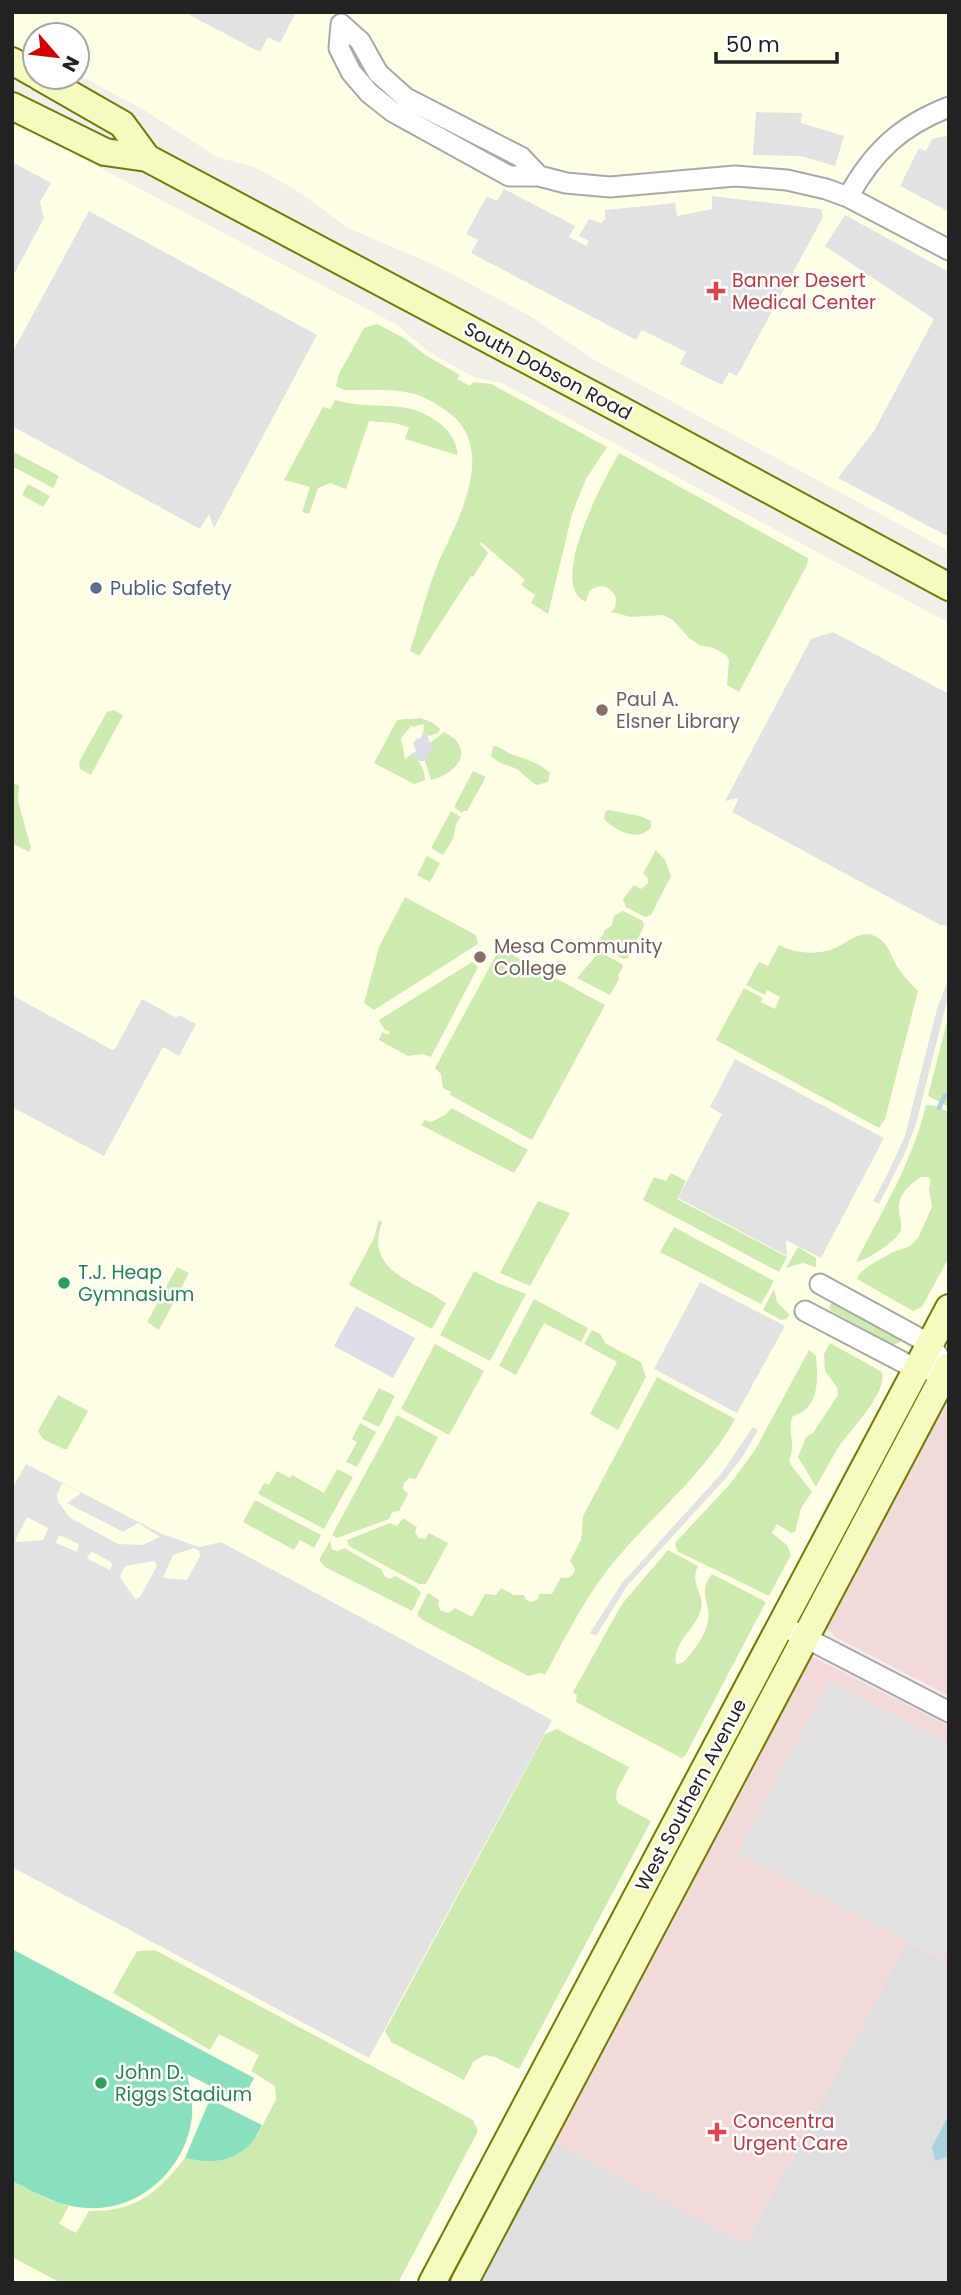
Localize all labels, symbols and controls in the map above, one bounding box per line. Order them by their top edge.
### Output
north arrow [21,21,91,91]
scale bar [716,21,837,65]
text: 50 m [726,30,780,59]
text: N [55,51,86,76]
place label: Banner Desert Medical Center [732,267,876,316]
marker: Banner Desert Medical Center [706,281,726,301]
street label: South Dobson Road [459,315,637,427]
place label: Public Safety [110,575,232,602]
marker: Public Safety [88,580,104,596]
place label: Paul A. Elsner Library [616,686,740,735]
marker: Paul A. Elsner Library [594,702,610,718]
place label: Mesa Community College [494,933,663,982]
marker: Mesa Community College [472,949,488,965]
place label: T.J. Heap Gymnasium [78,1259,194,1308]
marker: T.J. Heap Gymnasium [56,1275,72,1291]
street label: West Southern Avenue [629,1694,753,1896]
place label: John D. Riggs Stadium [115,2059,252,2108]
marker: John D. Riggs Stadium [93,2075,109,2091]
place label: Concentra Urgent Care [733,2108,848,2157]
marker: Concentra Urgent Care [707,2122,727,2142]

